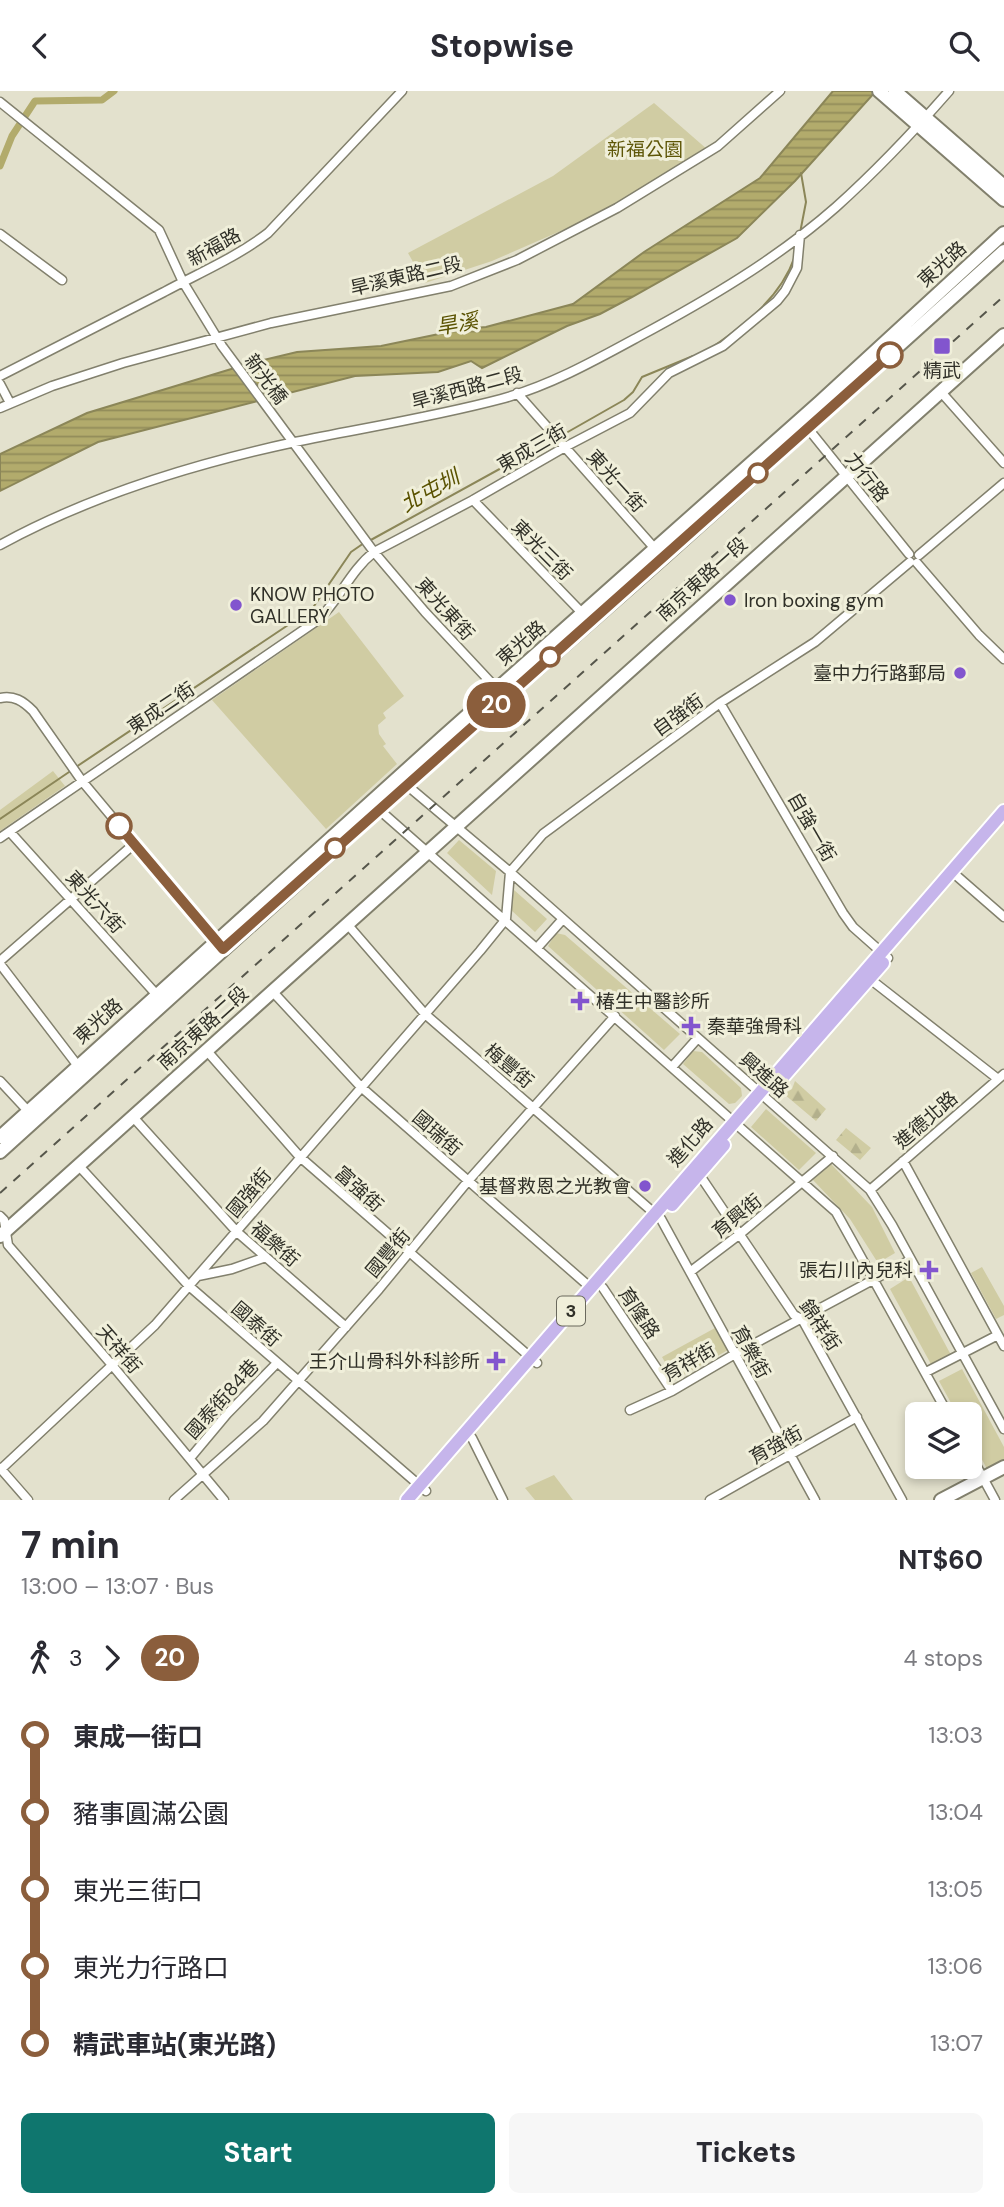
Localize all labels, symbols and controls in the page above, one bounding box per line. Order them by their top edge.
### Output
text: Stopwise [430,25,574,67]
icon: back [21,27,59,65]
icon: search [945,27,983,65]
park label: 新福公園 [607,137,683,162]
street label: 新福路 [183,222,245,272]
street label: 東光路 [912,236,972,292]
street label: 旱溪東路二段 [348,251,464,301]
water label: 旱溪 [434,306,483,341]
marker: 精武 [932,336,952,356]
unlabelled marker [877,342,903,368]
street label: 新光橋 [239,349,293,409]
place label: 精武 [923,358,961,383]
street label: 旱溪西路二段 [409,361,525,415]
street label: 東成三街 [493,418,571,478]
street label: 東光一街 [581,444,651,518]
street label: 力行路 [840,447,894,507]
water label: 北屯圳 [396,462,467,519]
unlabelled marker [748,463,768,483]
street label: 東光三街 [506,514,578,586]
street label: 南京東路一段 [651,532,753,626]
street label: 東光東街 [410,572,480,646]
place label: KNOW PHOTO GALLERY [250,582,375,629]
place label: Iron boxing gym [744,588,884,613]
marker: Iron boxing gym [722,592,738,608]
marker: KNOW PHOTO GALLERY [228,597,244,613]
street label: 東光路 [491,615,551,671]
unlabelled marker [540,647,560,667]
place label: 臺中力行路郵局 [813,661,946,686]
marker: 臺中力行路郵局 [952,665,968,681]
street label: 東成二街 [123,676,199,740]
line badge: 20 [464,682,528,728]
street label: 自強街 [648,688,708,742]
text: 20 [481,689,511,720]
street label: 自強一街 [782,788,842,866]
unlabelled marker [106,813,132,839]
unlabelled marker [325,838,345,858]
street label: 東光六街 [60,865,130,939]
street label: 南京東路二段 [152,981,254,1075]
place label: 椿生中醫診所 [596,989,710,1014]
marker: 椿生中醫診所 [570,991,590,1011]
street label: 東光路 [68,993,128,1049]
place label: 秦華強骨科 [707,1014,802,1039]
marker: 秦華強骨科 [681,1016,701,1036]
street label: 梅豐街 [479,1038,539,1094]
street label: 興進路 [734,1047,794,1103]
street label: 進德北路 [889,1086,963,1154]
street label: 國瑞街 [407,1105,467,1161]
street label: 進化路 [662,1112,718,1172]
street label: 富強街 [329,1161,389,1217]
street label: 國強街 [221,1163,277,1223]
place label: 基督救恩之光教會 [479,1174,631,1199]
marker: 基督救恩之光教會 [637,1178,653,1194]
street label: 育興街 [707,1188,767,1244]
street label: 福樂街 [245,1216,305,1272]
street label: 國豐街 [360,1223,416,1283]
place label: 張右川內兒科 [799,1258,913,1283]
marker: 張右川內兒科 [919,1260,939,1280]
street label: 育隆路 [613,1282,665,1344]
street label: 錦祥街 [794,1294,846,1356]
street label: 國泰街 [226,1296,286,1352]
road number: 3 [557,1296,585,1325]
street label: 天祥街 [91,1319,147,1379]
street label: 育樂街 [726,1321,776,1383]
street label: 育祥街 [658,1337,720,1387]
place label: 王介山骨科外科診所 [309,1349,480,1374]
marker: 王介山骨科外科診所 [486,1351,506,1371]
street label: 國泰街84巷 [180,1354,264,1444]
map controls [905,1402,982,1479]
button: layers [905,1402,982,1479]
street label: 育強街 [745,1420,807,1470]
text: 7 min [21,1520,120,1570]
text: NT$60 [898,1543,983,1577]
text: 13:00 – 13:07 · Bus [21,1571,214,1601]
icon: walk [21,1639,59,1677]
icon: forward [93,1639,131,1677]
text: 20 [155,1642,185,1673]
text: 3 [69,1643,83,1673]
text: 4 stops [904,1643,983,1673]
text: 東成一街口 [73,1720,203,1754]
text: 13:03 [928,1720,983,1750]
text: 豬事圓滿公園 [73,1797,229,1831]
text: 13:04 [928,1797,983,1827]
text: 東光三街口 [73,1874,203,1908]
text: 13:05 [928,1874,983,1904]
text: 東光力行路口 [73,1951,229,1985]
text: 13:06 [927,1951,983,1981]
text: 精武車站(東光路) [73,2028,276,2062]
text: 13:07 [930,2028,983,2058]
button: Start [21,2113,495,2193]
button: Tickets [509,2113,983,2193]

